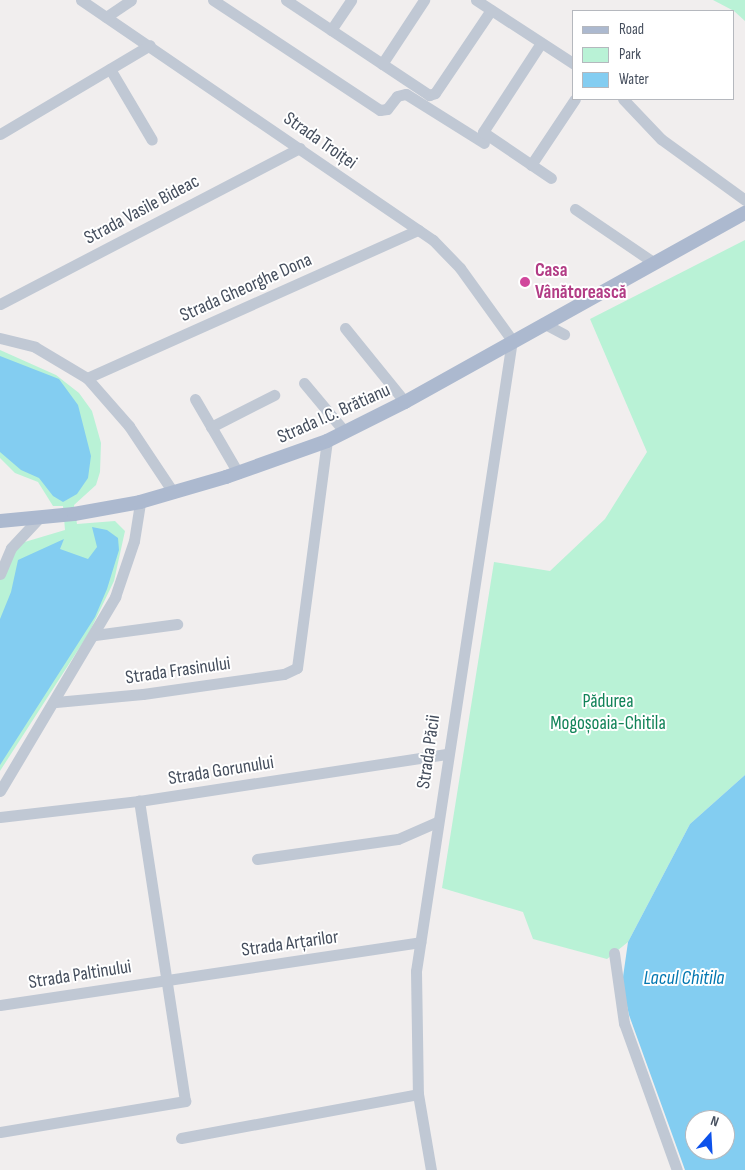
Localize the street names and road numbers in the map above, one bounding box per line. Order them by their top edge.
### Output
street label: Strada Troiței [279,107,361,175]
street label: Strada Vasile Bideac [81,170,203,250]
street label: Strada Gheorghe Dona [177,249,315,327]
street label: Strada I.C. Brătianu [274,379,394,449]
street label: Strada Frasinului [124,652,232,690]
street label: Strada Păcii [413,714,445,790]
street label: Strada Gorunului [167,751,275,791]
street label: Strada Arțarilor [240,926,340,962]
street label: Strada Paltinului [27,956,133,994]

